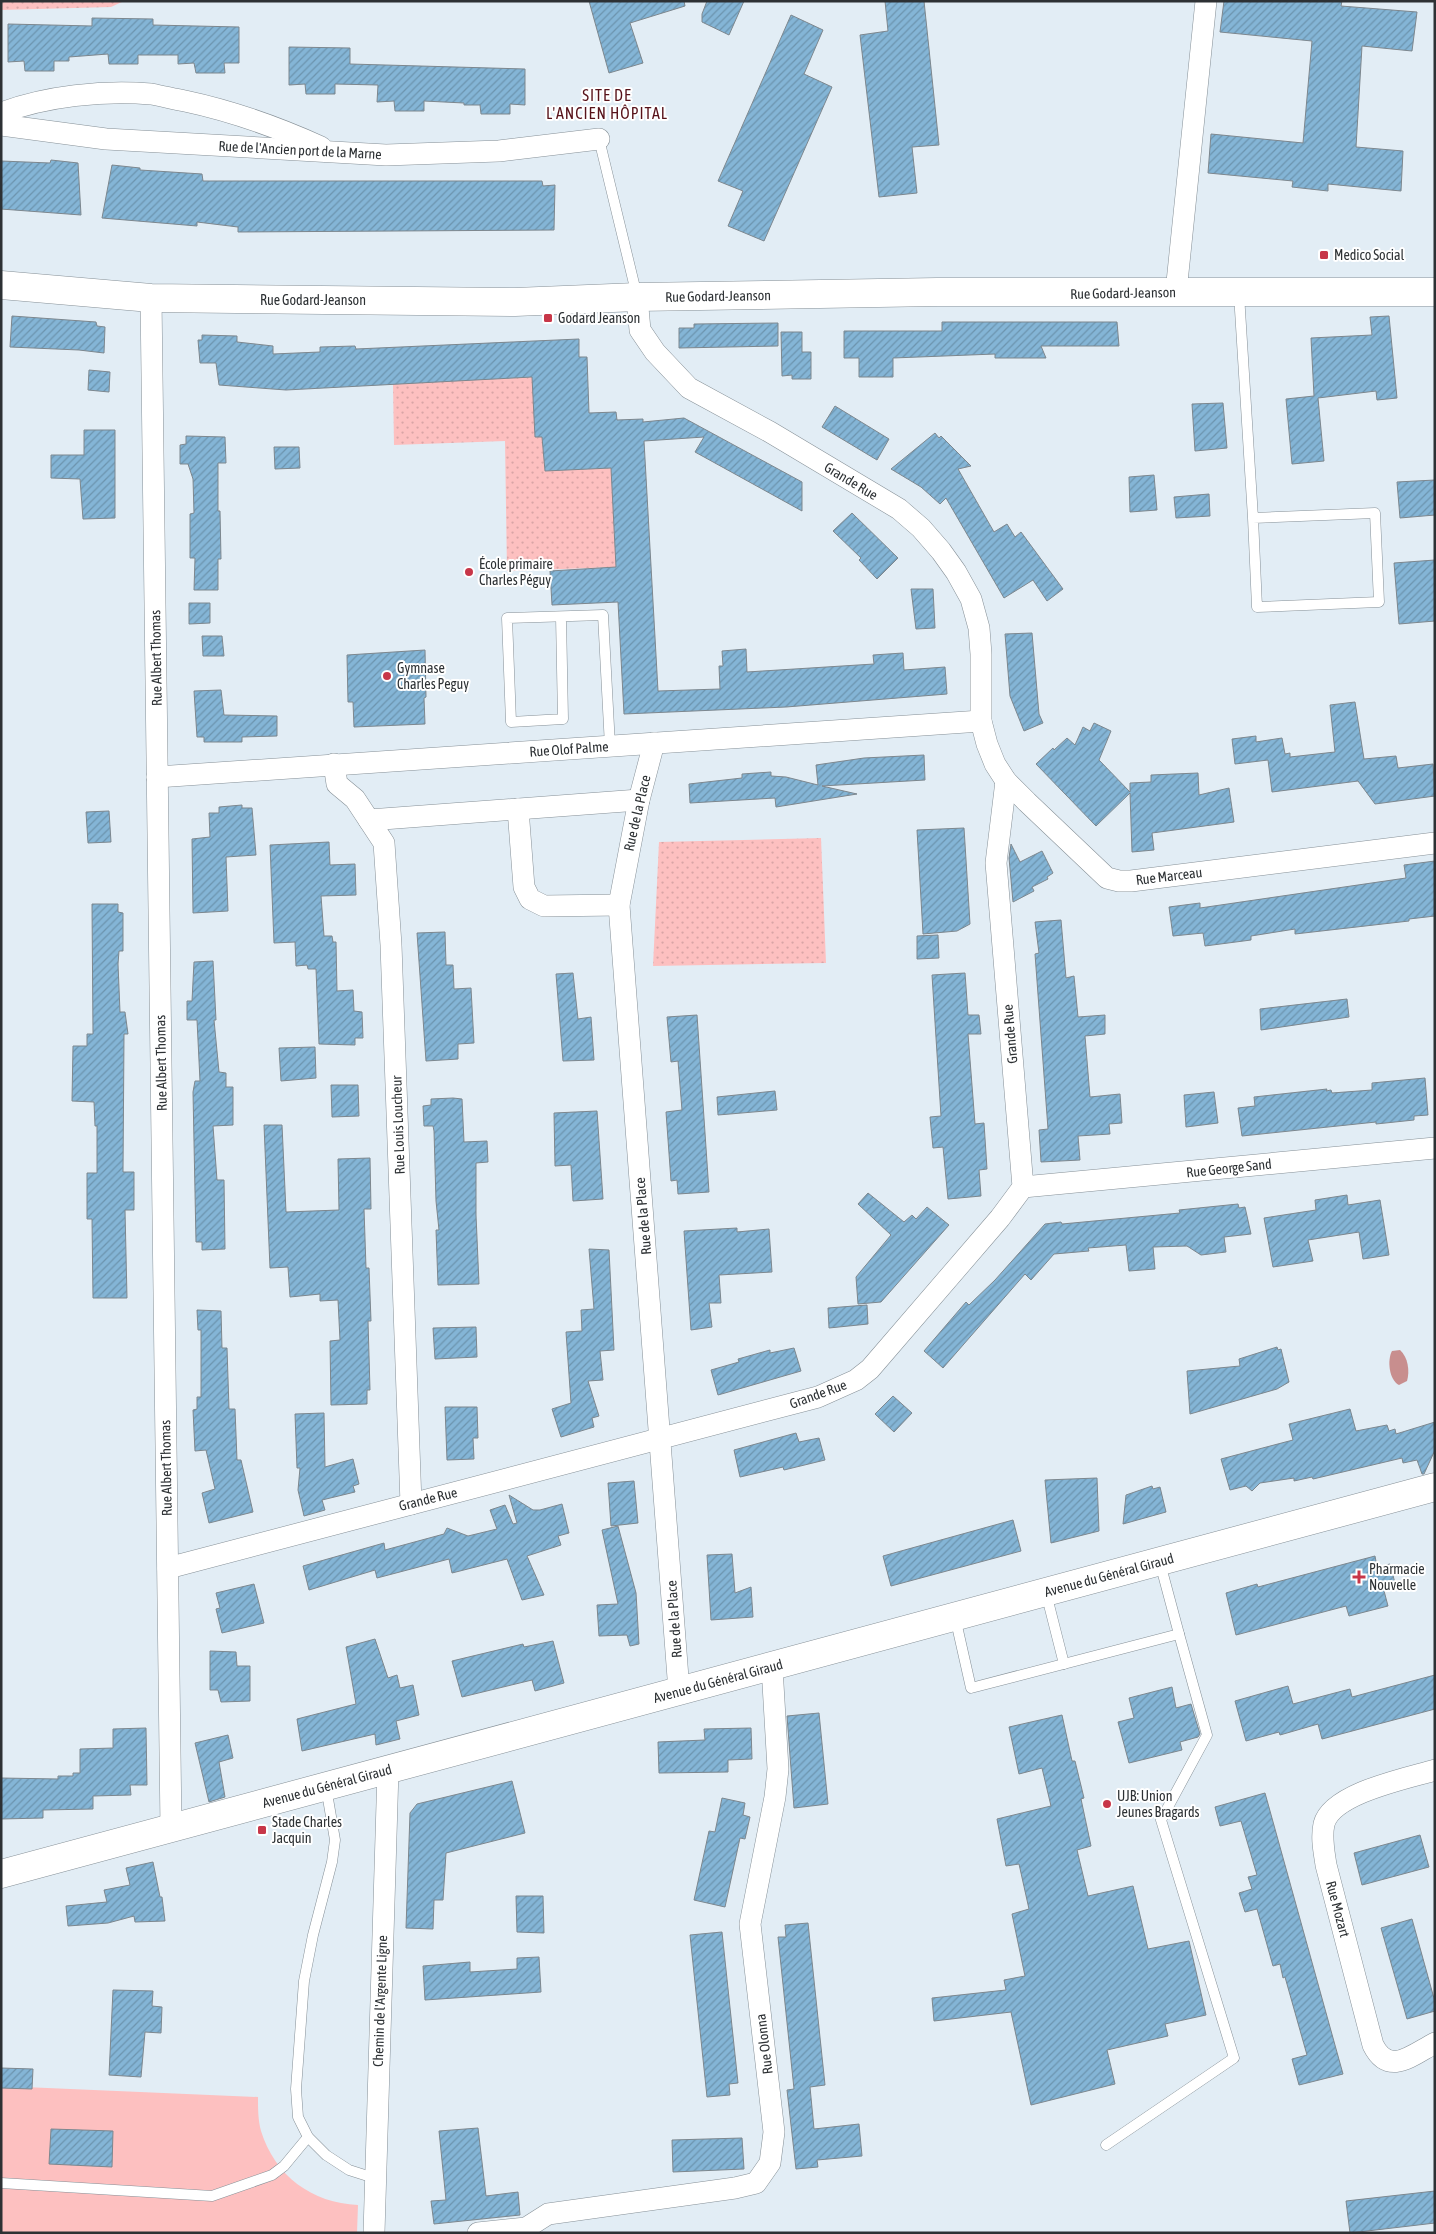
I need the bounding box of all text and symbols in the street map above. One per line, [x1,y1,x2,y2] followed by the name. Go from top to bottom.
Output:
[546,86,668,122] district label: SITE DE L'ANCIEN HÔPITAL
[218,138,382,162] street label: Rue de l'Ancien port de la Marne
[1334,247,1405,263] place label: Medico Social
[1318,249,1330,261] marker: Medico Social
[1070,284,1176,302] street label: Rue Godard-Jeanson
[665,287,771,305] street label: Rue Godard-Jeanson
[260,292,366,308] street label: Rue Godard-Jeanson
[558,310,640,326] place label: Godard Jeanson
[542,312,554,324] marker: Godard Jeanson
[821,459,881,503] street label: Grande Rue
[479,556,553,588] place label: École primaire Charles Péguy
[463,566,475,578] marker: École primaire Charles Péguy
[147,610,165,706] street label: Rue Albert Thomas
[397,660,469,692] place label: Gymnase Charles Peguy
[381,670,393,682] marker: Gymnase Charles Peguy
[529,738,609,760] street label: Rue Olof Palme
[620,773,654,853] street label: Rue de la Place
[1135,864,1203,888] street label: Rue Marceau
[999,1004,1021,1064] street label: Grande Rue
[152,1015,170,1111] street label: Rue Albert Thomas
[388,1074,408,1175] street label: Rue Louis Loucheur
[1185,1156,1273,1180] street label: Rue George Sand
[632,1177,654,1255] street label: Rue de la Place
[787,1376,849,1412] street label: Grande Rue
[157,1420,175,1516] street label: Rue Albert Thomas
[397,1484,459,1514] street label: Grande Rue
[1043,1550,1175,1600] street label: Avenue du Général Giraud
[1369,1561,1425,1593] place label: Pharmacie Nouvelle
[1353,1571,1365,1583] marker: Pharmacie Nouvelle
[663,1580,685,1658] street label: Rue de la Place
[652,1656,784,1706] street label: Avenue du Général Giraud
[261,1761,393,1811] street label: Avenue du Général Giraud
[1117,1788,1200,1820] place label: UJB: Union Jeunes Bragards
[1101,1798,1113,1810] marker: UJB: Union Jeunes Bragards
[272,1814,342,1846] place label: Stade Charles Jacquin
[256,1824,268,1836] marker: Stade Charles Jacquin
[1323,1879,1353,1939] street label: Rue Mozart
[370,1935,390,2067] street label: Chemin de l'Argente Ligne
[752,2013,776,2075] street label: Rue Olonna

